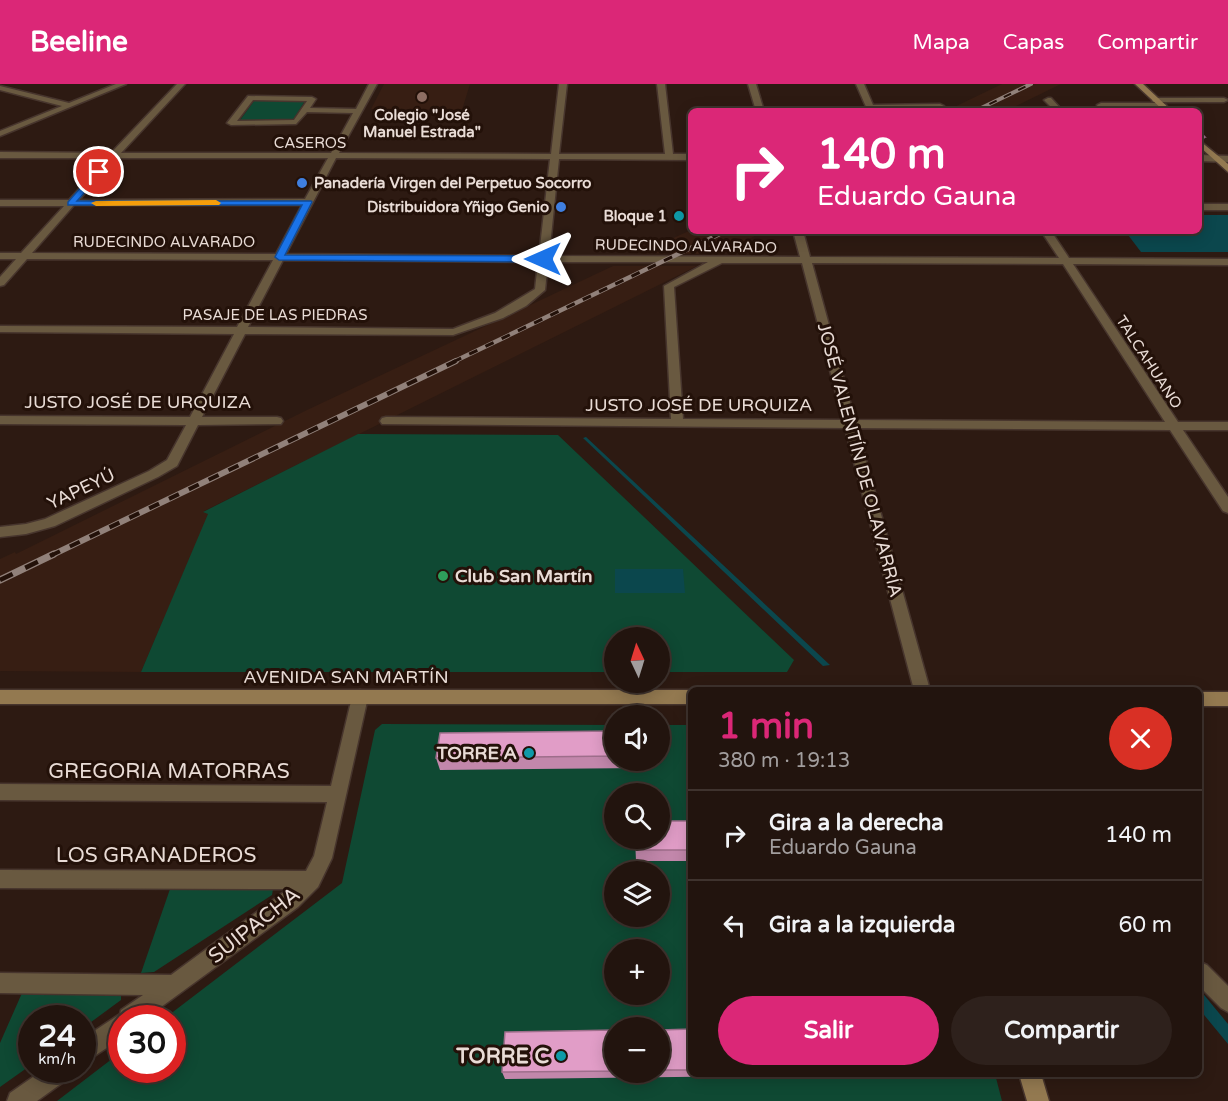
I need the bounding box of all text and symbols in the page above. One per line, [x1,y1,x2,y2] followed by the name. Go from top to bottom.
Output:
[30,25,128,59] text: Beeline
[913,30,970,55] text: Mapa
[1003,30,1064,55] text: Capas
[1097,30,1198,55] text: Compartir
[415,90,429,104] marker: Colegio "José Manuel Estrada"
[363,106,481,141] place label: Colegio "José Manuel Estrada"
[817,129,946,180] text: 140 m
[718,132,796,210] icon: right
[274,134,346,152] street label: CASEROS
[73,146,124,197] pin
[82,155,115,188] icon: arrive
[314,174,591,193] place label: Panadería Virgen del Perpetuo Socorro
[295,176,309,190] marker: Panadería Virgen del Perpetuo Socorro
[817,180,1016,213] text: Eduardo Gauna
[367,198,549,217] place label: Distribuidora Yñigo Genio
[554,200,568,214] marker: Distribuidora Yñigo Genio
[603,207,667,226] place label: Bloque 1
[672,209,686,223] marker: Bloque 1
[511,227,575,291] position arrow
[73,233,255,251] street label: RUDECINDO ALVARADO
[595,235,777,257] street label: RUDECINDO ALVARADO
[182,306,368,324] street label: PASAJE DE LAS PIEDRAS
[1112,312,1186,412] street label: TALCAHUANO
[813,320,907,600] street label: JOSÉ VALENTÍN DE OLAVARRÍA
[25,391,251,413] street label: JUSTO JOSÉ DE URQUIZA
[586,394,812,416] street label: JUSTO JOSÉ DE URQUIZA
[43,464,119,514] street label: YAPEYÚ
[455,565,593,587] place label: Club San Martín
[436,569,450,583] marker: Club San Martín
[604,627,670,693] north arrow
[604,627,670,1083] map controls
[243,666,449,688] street label: AVENIDA SAN MARTÍN
[604,705,670,771] button: sound
[718,705,814,748] text: 1 min
[1109,707,1172,770] button: close
[436,742,517,764] place label: TORRE A
[522,746,536,760] marker: TORRE A
[718,749,850,773] text: 380 m · 19:13
[48,759,290,784] street label: GREGORIA MATORRAS
[604,783,670,849] button: search
[769,810,944,836] text: Gira a la derecha
[718,819,751,852] icon: right
[1105,822,1172,848] text: 140 m
[769,836,917,860] text: Eduardo Gauna
[56,843,256,868] street label: LOS GRANADEROS
[604,861,670,927] button: layers
[203,882,305,969] street label: SUIPACHA
[718,909,751,942] icon: left
[769,912,955,938] text: Gira a la izquierda
[1118,912,1172,938] text: 60 m
[604,939,670,1005] button: +
[718,996,939,1065] button: Salir
[951,996,1172,1065] button: Compartir
[108,1005,186,1083] speed limit sign: 30
[604,1017,670,1083] button: −
[38,1018,76,1055] text: 24
[455,1044,549,1069] place label: TORRE C
[554,1049,568,1063] marker: TORRE C
[38,1050,76,1068] text: km/h

